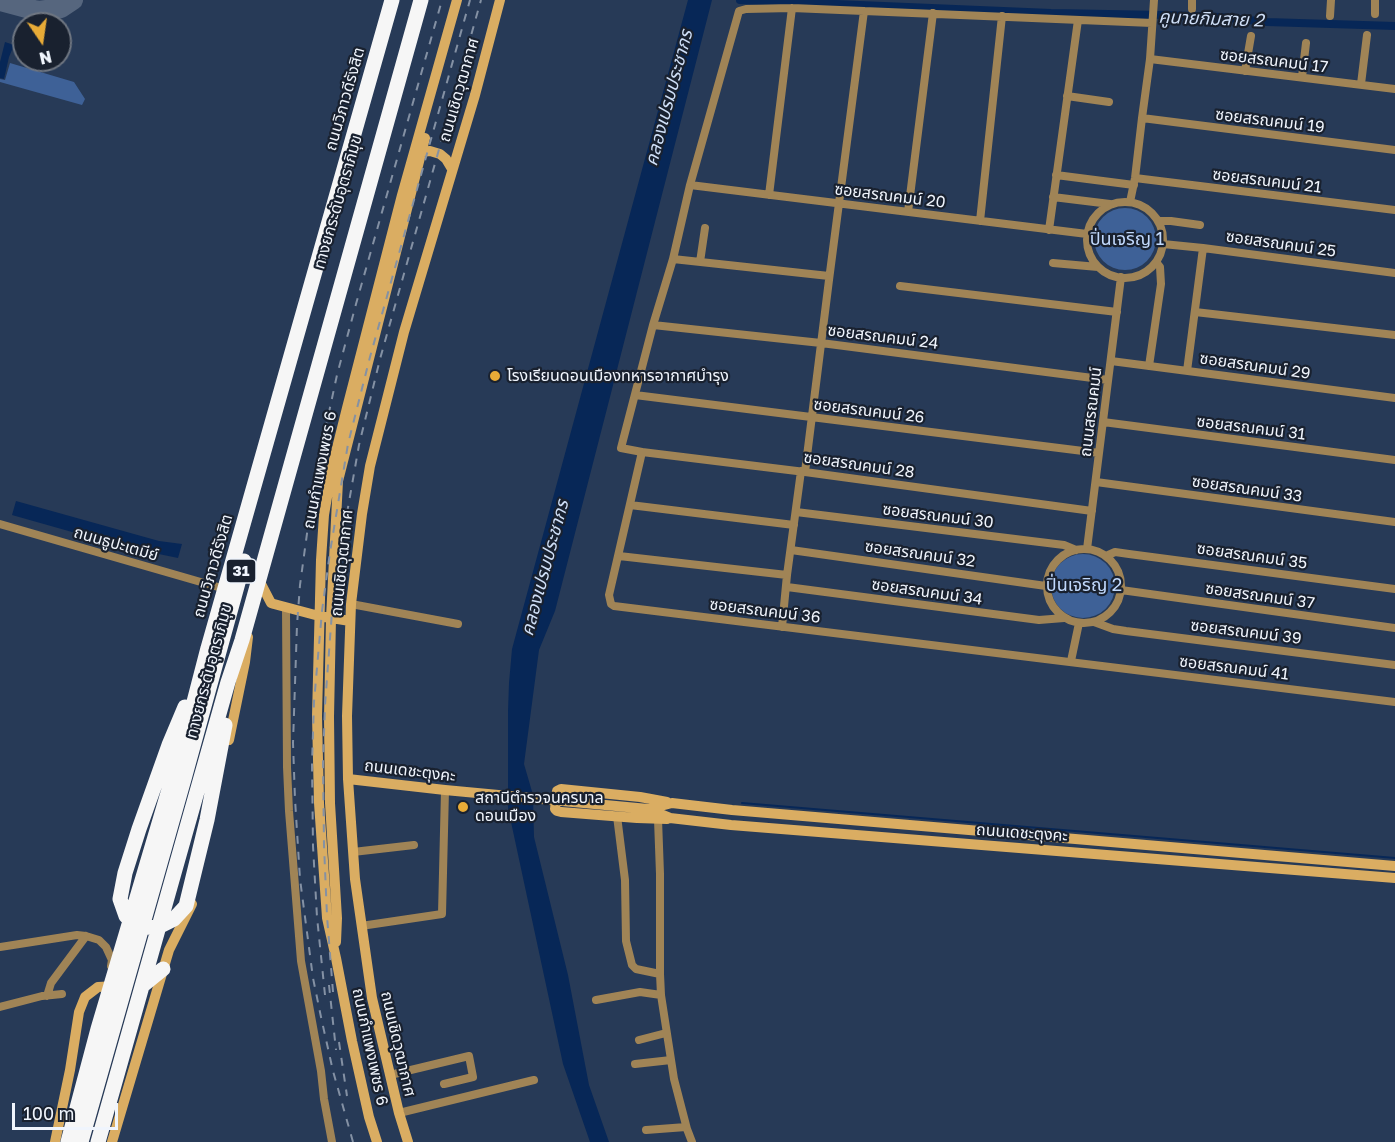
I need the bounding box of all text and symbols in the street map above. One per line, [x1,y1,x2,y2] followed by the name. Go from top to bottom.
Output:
[1158,6,1264,32] water label: คูนายกิมสาย 2
[12,12,72,72] north arrow
[640,28,698,168] water label: คลองเปรมประชากร
[435,36,483,144] street label: ถนนเชิดวุฒากาศ
[321,45,369,153] street label: ถนนวิภาวดีรังสิต
[1219,45,1329,77] street label: ซอยสรณคมน์ 17
[37,46,54,69] text: N
[1214,105,1326,137] street label: ซอยสรณคมน์ 19
[310,133,366,271] street label: ทางยกระดับอุตราภิมุข
[1211,165,1323,197] street label: ซอยสรณคมน์ 21
[833,180,947,212] street label: ซอยสรณคมน์ 20
[1225,227,1337,261] street label: ซอยสรณคมน์ 25
[1090,228,1164,250] district label: ปิ่นเจริญ 1
[826,321,940,353] street label: ซอยสรณคมน์ 24
[1198,349,1312,383] street label: ซอยสรณคมน์ 29
[507,366,729,386] place label: โรงเรียนดอนเมืองทหารอากาศบำรุง
[1076,366,1106,458] street label: ถนนสรณคมน์
[488,369,502,383] marker: โรงเรียนดอนเมืองทหารอากาศบำรุง
[812,395,926,427] street label: ซอยสรณคมน์ 26
[299,409,341,531] street label: ถนนกำแพงเพชร 6
[1195,412,1307,444] street label: ซอยสรณคมน์ 31
[802,448,916,482] street label: ซอยสรณคมน์ 28
[1191,472,1303,506] street label: ซอยสรณคมน์ 33
[516,498,574,638] water label: คลองเปรมประชากร
[881,500,995,532] street label: ซอยสรณคมน์ 30
[327,509,357,617] street label: ถนนเชิดวุฒากาศ
[189,512,237,620] street label: ถนนวิภาวดีรังสิต
[71,523,161,565] street label: ถนนธูปะเตมีย์
[864,537,976,571] street label: ซอยสรณคมน์ 32
[1196,539,1308,573] street label: ซอยสรณคมน์ 35
[226,559,256,583] road number: 31
[1046,574,1122,596] district label: ปิ่นเจริญ 2
[870,575,984,609] street label: ซอยสรณคมน์ 34
[1204,579,1316,613] street label: ซอยสรณคมน์ 37
[708,595,822,627] street label: ซอยสรณคมน์ 36
[182,602,236,740] street label: ทางยกระดับอุตราภิมุข
[1189,616,1303,648] street label: ซอยสรณคมน์ 39
[1178,652,1290,684] street label: ซอยสรณคมน์ 41
[363,756,457,786] street label: ถนนเดชะตุงคะ
[475,788,604,826] place label: สถานีตำรวจนครบาล ดอนเมือง
[456,800,470,814] marker: สถานีตำรวจนครบาล ดอนเมือง
[976,820,1068,846] street label: ถนนเดชะตุงคะ
[348,986,392,1108] street label: ถนนกำแพงเพชร 6
[377,990,419,1098] street label: ถนนเชิดวุฒากาศ
[15,1091,122,1129] scale bar
[23,1102,74,1124] text: 100 m

